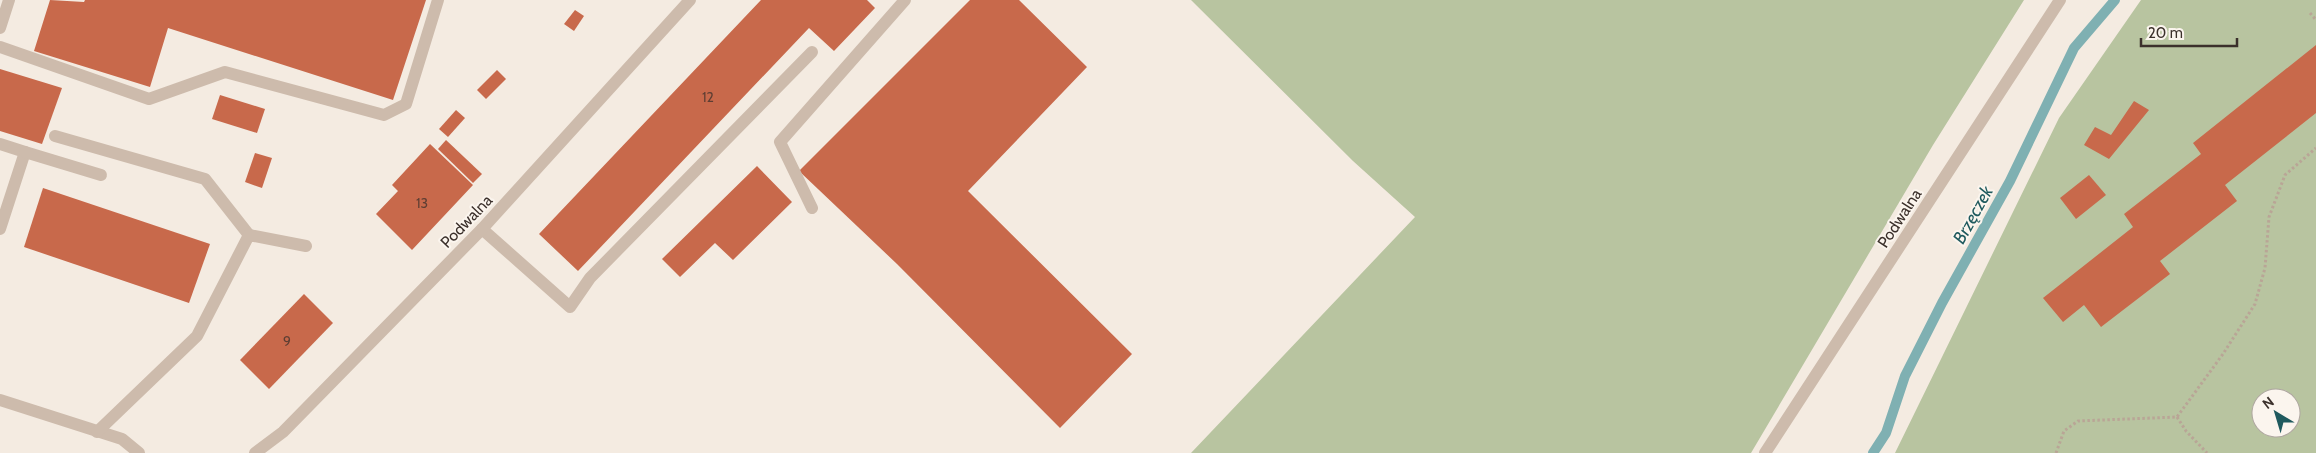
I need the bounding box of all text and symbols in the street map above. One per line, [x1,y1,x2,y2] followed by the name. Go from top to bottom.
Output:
[2141,15,2237,47] scale bar
[2148,24,2183,42] text: 20 m
[702,88,714,106] house number: 12
[1948,181,1998,248] water label: Brzęczek
[1873,185,1926,251] street label: Podwalna
[437,191,496,252] street label: Podwalna
[416,194,428,212] house number: 13
[283,332,291,350] house number: 9
[2251,388,2301,438] north arrow
[2259,393,2277,413] text: N

